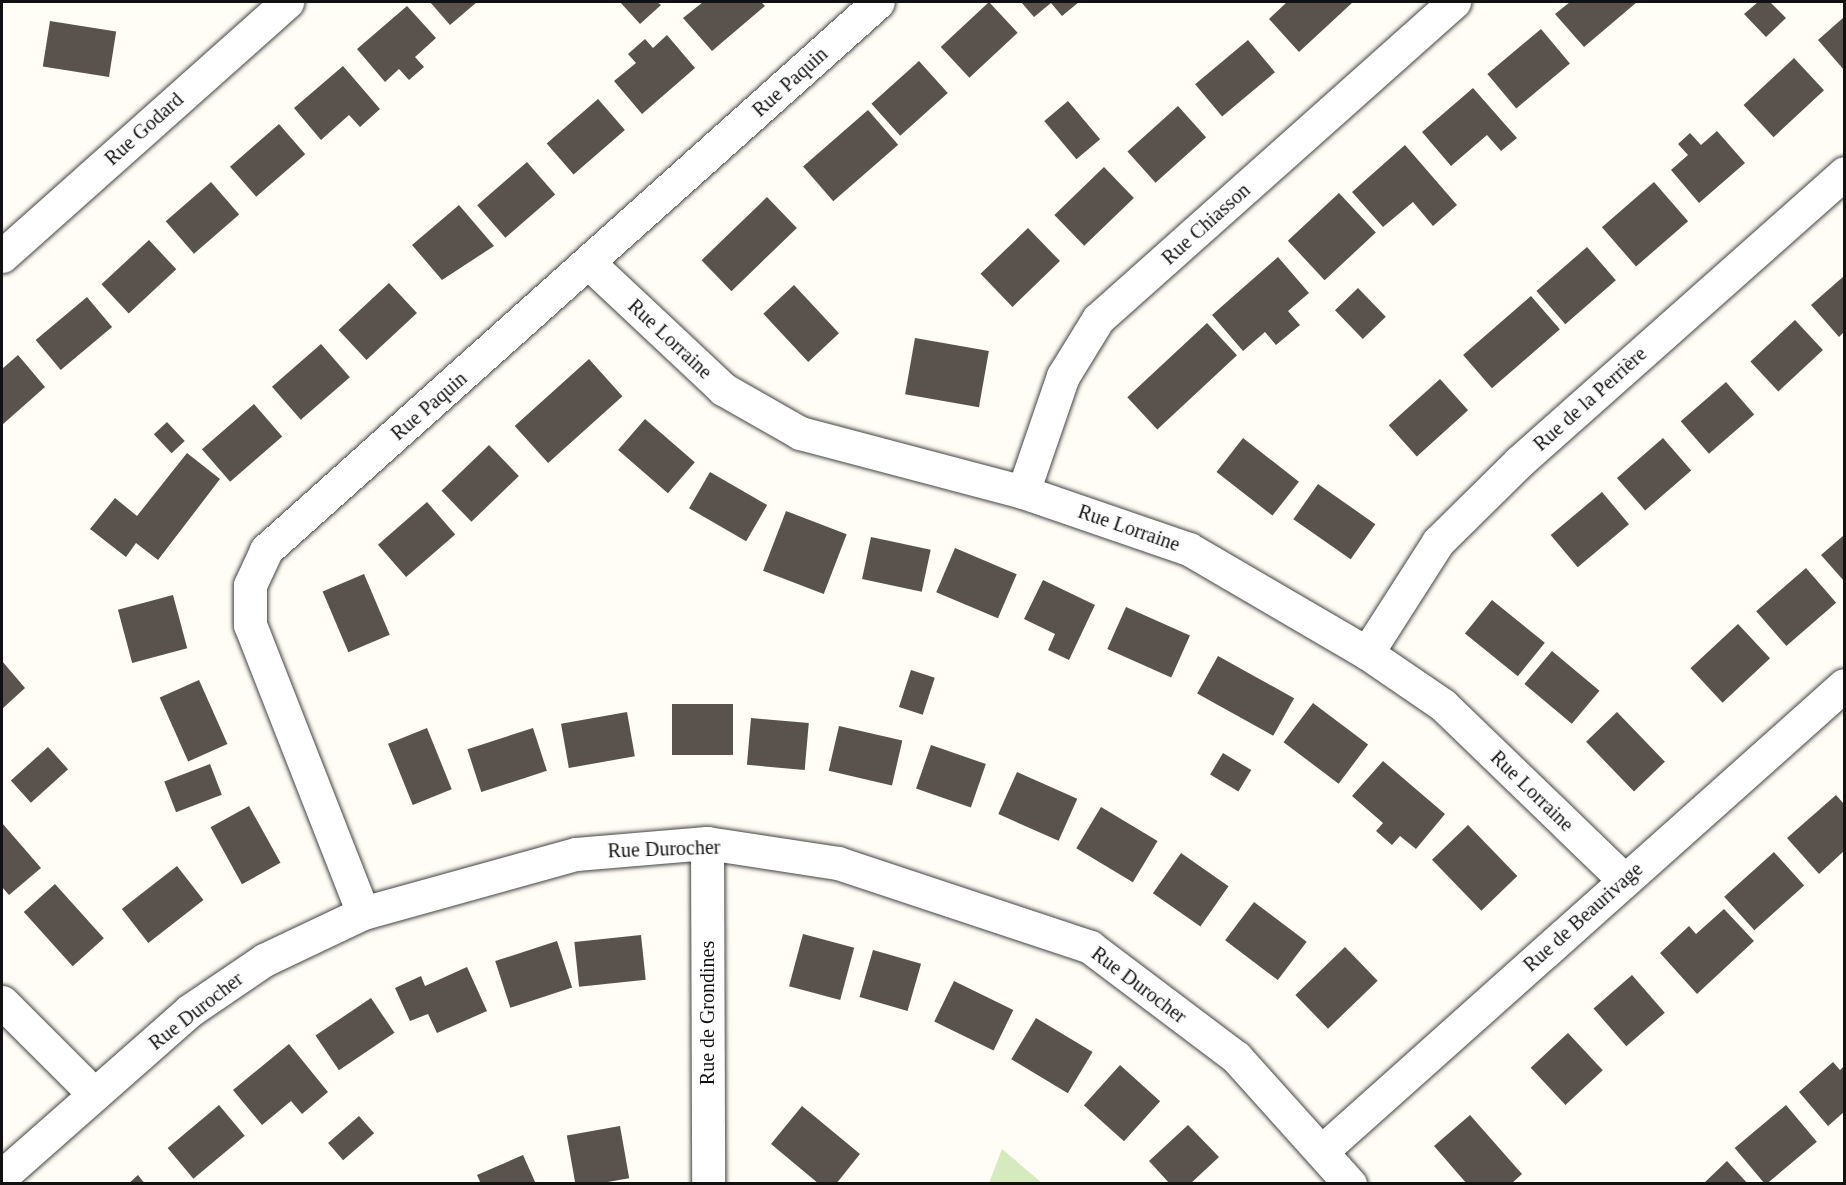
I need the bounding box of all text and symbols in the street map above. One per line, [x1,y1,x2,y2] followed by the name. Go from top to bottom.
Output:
[747,42,833,122] street label: Rue Paquin
[100,88,188,170] street label: Rue Godard
[1157,178,1255,270] street label: Rue Chiasson
[623,294,717,384] street label: Rue Lorraine
[1529,342,1651,456] street label: Rue de la Perrière
[386,367,472,445] street label: Rue Paquin
[1075,499,1183,557] street label: Rue Lorraine
[1486,746,1578,836] street label: Rue Lorraine
[607,835,721,863] street label: Rue Durocher
[1518,857,1648,977] street label: Rue de Beaurivage
[695,941,719,1085] street label: Rue de Grondines
[1087,941,1191,1029] street label: Rue Durocher
[144,967,248,1055] street label: Rue Durocher

